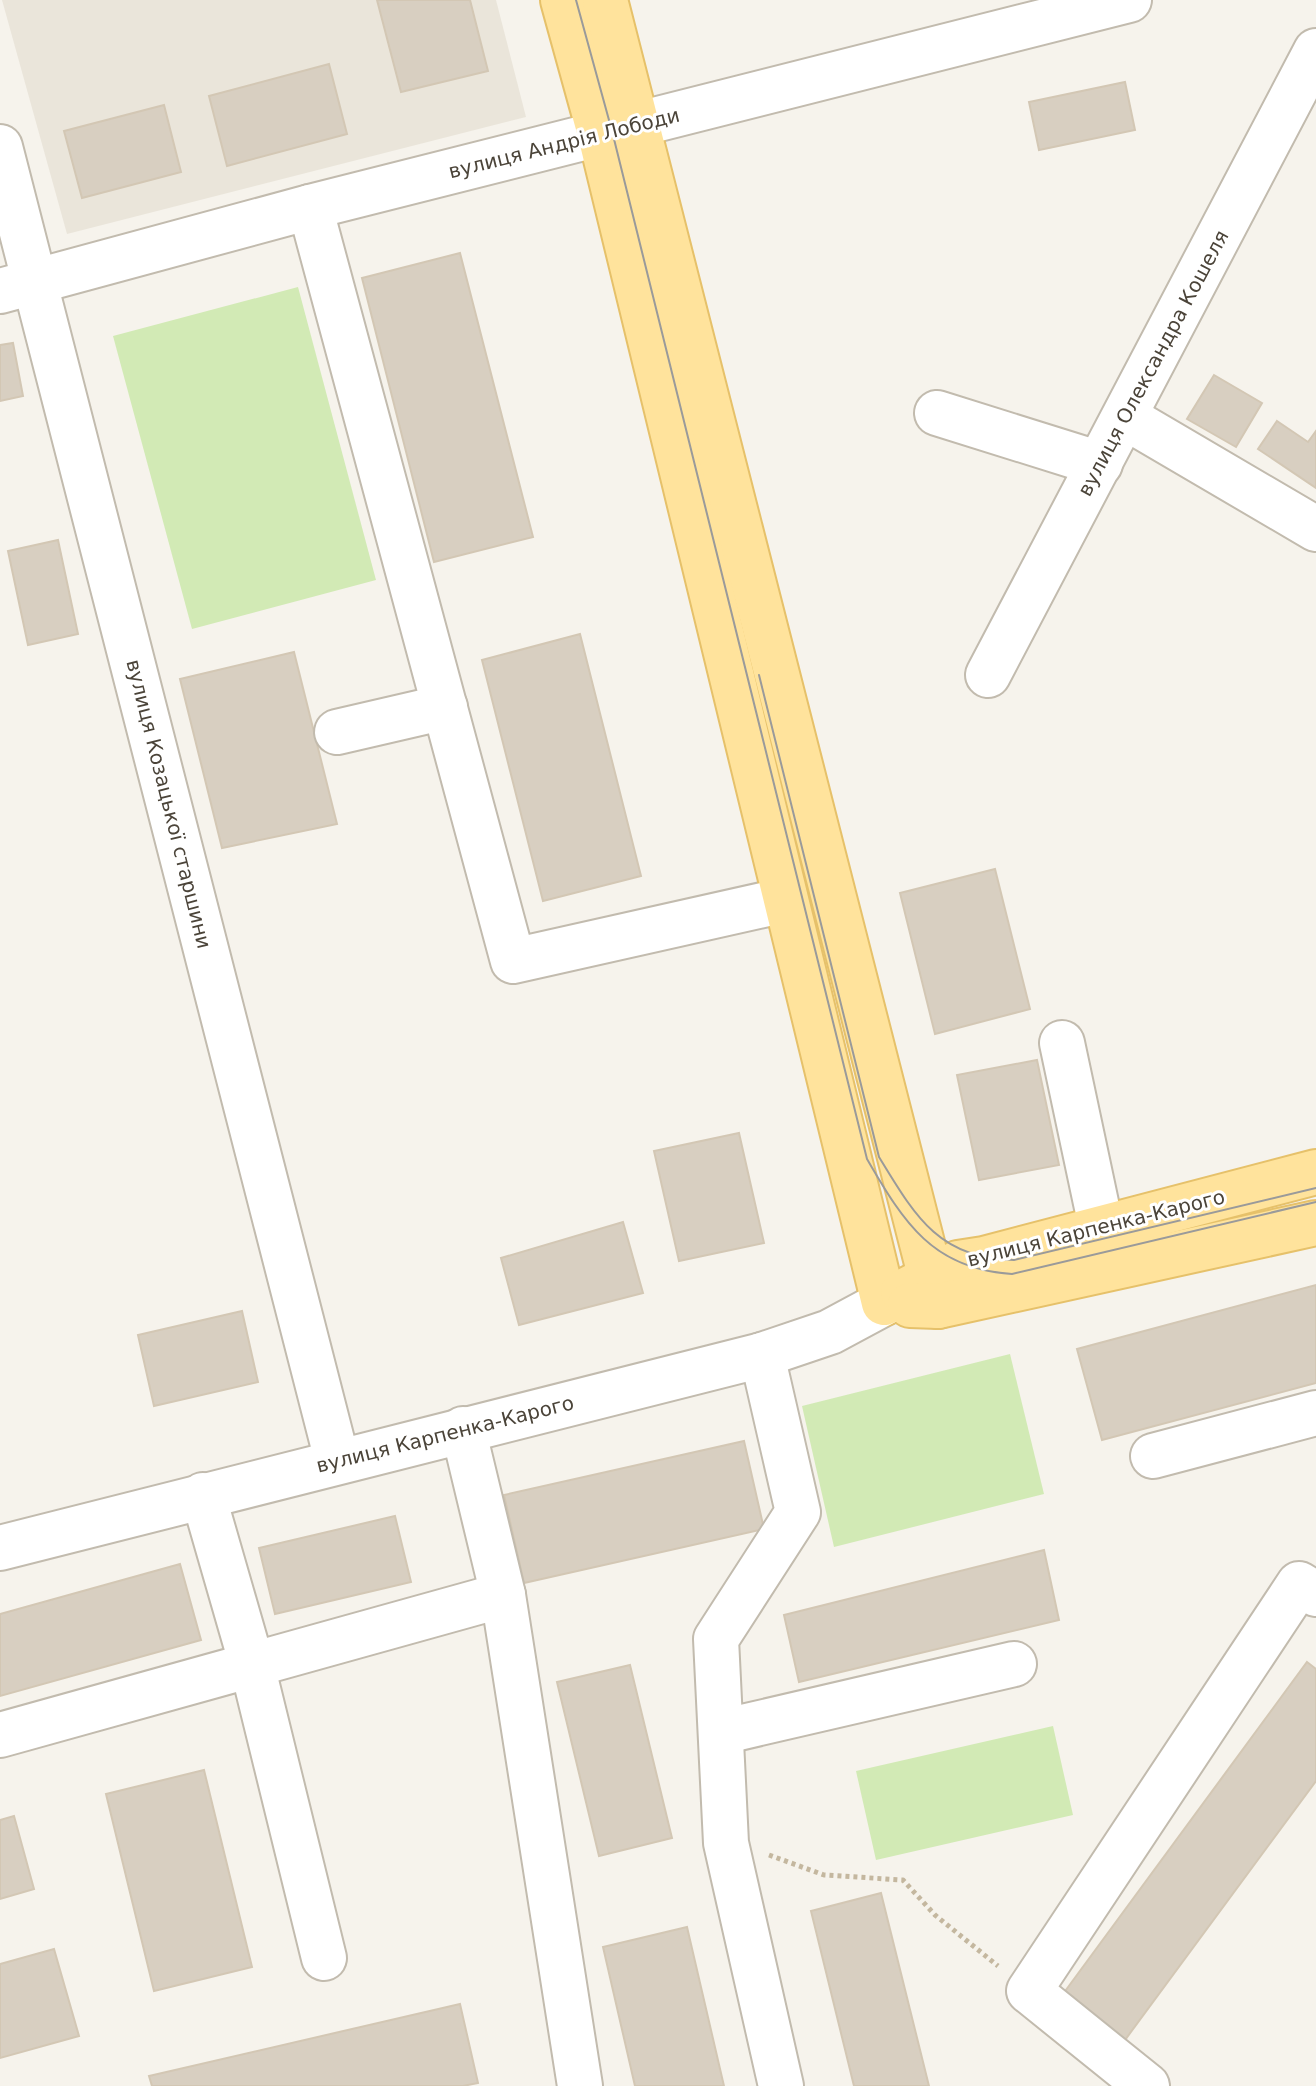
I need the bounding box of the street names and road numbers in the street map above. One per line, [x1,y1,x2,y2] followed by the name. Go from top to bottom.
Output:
[446,103,682,183] street label: вулиця Андрія Лободи
[1073,226,1233,500] street label: вулиця Олександра Кошеля
[121,657,217,951] street label: вулиця Козацької старшини
[965,1184,1227,1272] street label: вулиця Карпенка-Карого
[314,1390,576,1478] street label: вулиця Карпенка-Карого

